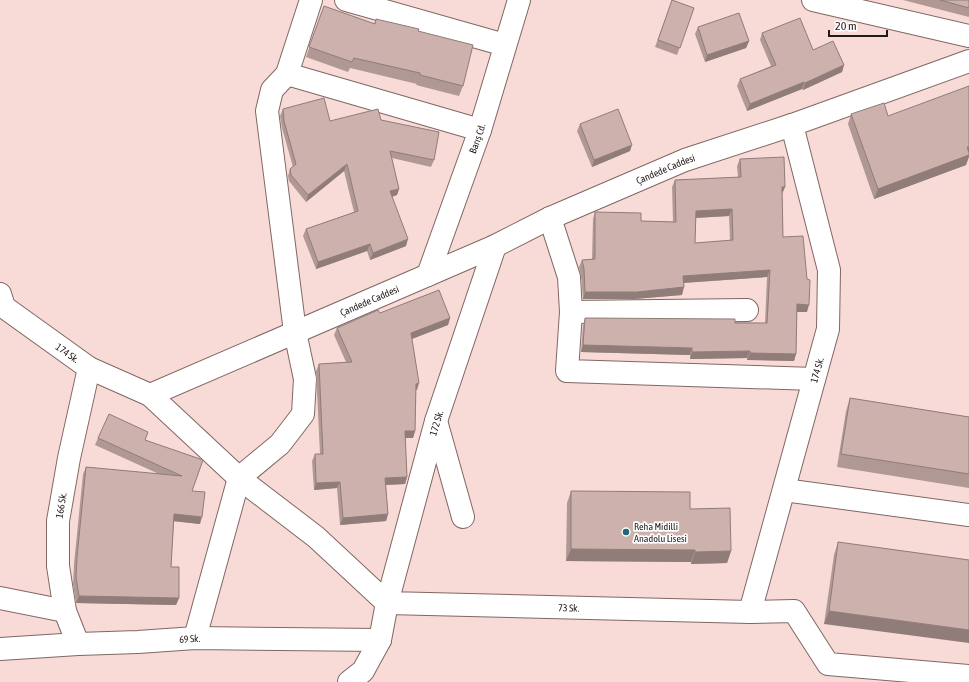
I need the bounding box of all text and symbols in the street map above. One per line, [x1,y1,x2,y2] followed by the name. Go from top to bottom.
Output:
[829,12,887,38] scale bar
[835,19,857,33] text: 20 m
[467,122,488,155] street label: Barış Cd.
[634,152,696,186] street label: Çandede Caddesi
[339,283,401,318] street label: Çandede Caddesi
[54,341,81,365] street label: 174 Sk.
[808,356,826,384] street label: 174 Sk.
[427,409,446,437] street label: 172 Sk.
[54,491,69,519] street label: 166 Sk.
[634,521,687,544] place label: Reha Midilli Anadolu Lisesi
[621,527,631,537] marker: Reha Midilli Anadolu Lisesi
[558,602,580,614] street label: 73 Sk.
[179,633,201,645] street label: 69 Sk.

